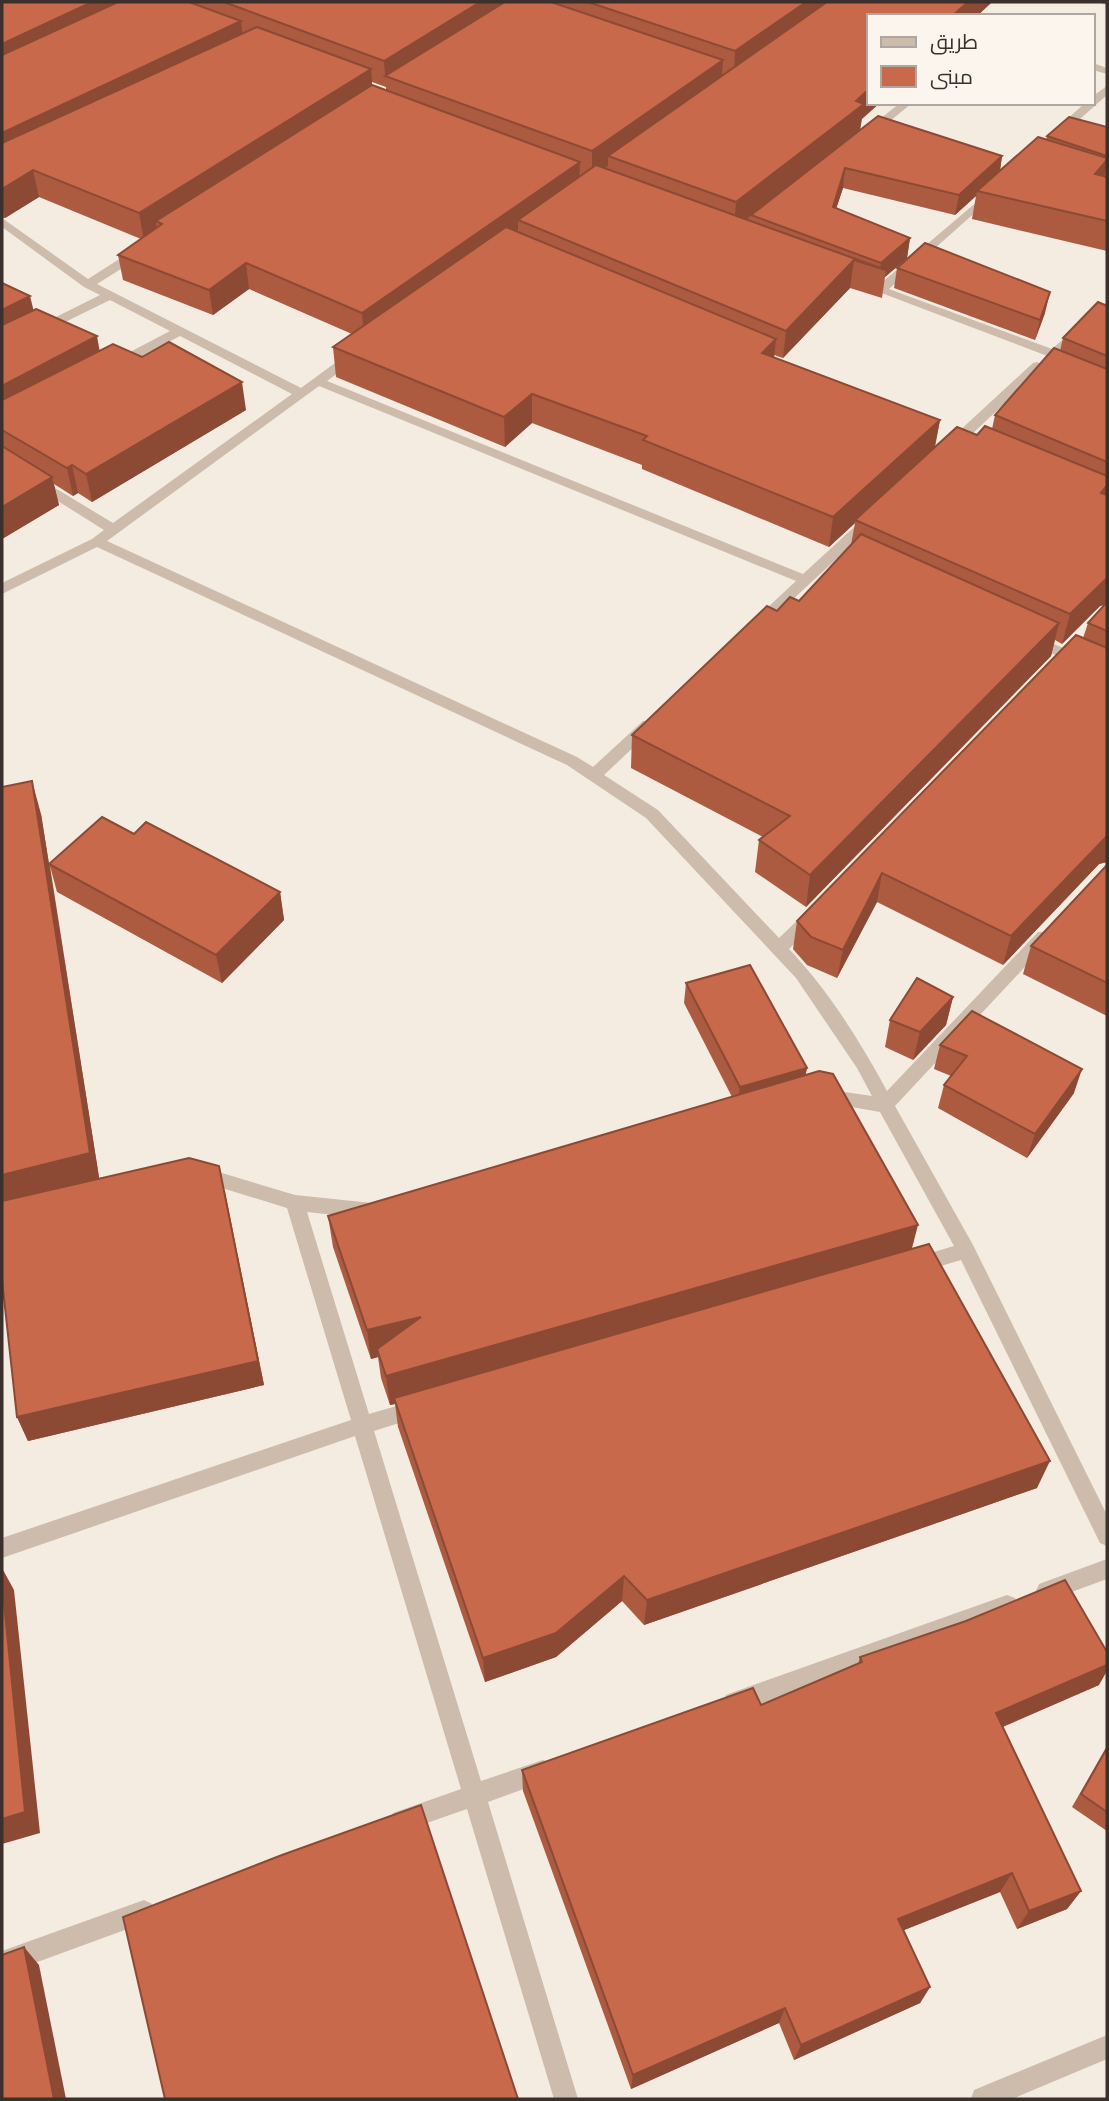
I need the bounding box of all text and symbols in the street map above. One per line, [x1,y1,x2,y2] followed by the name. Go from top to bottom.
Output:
[867,14,1095,105] legend
[930,28,978,55] text: طريق
[930,63,973,90] text: مبنى

